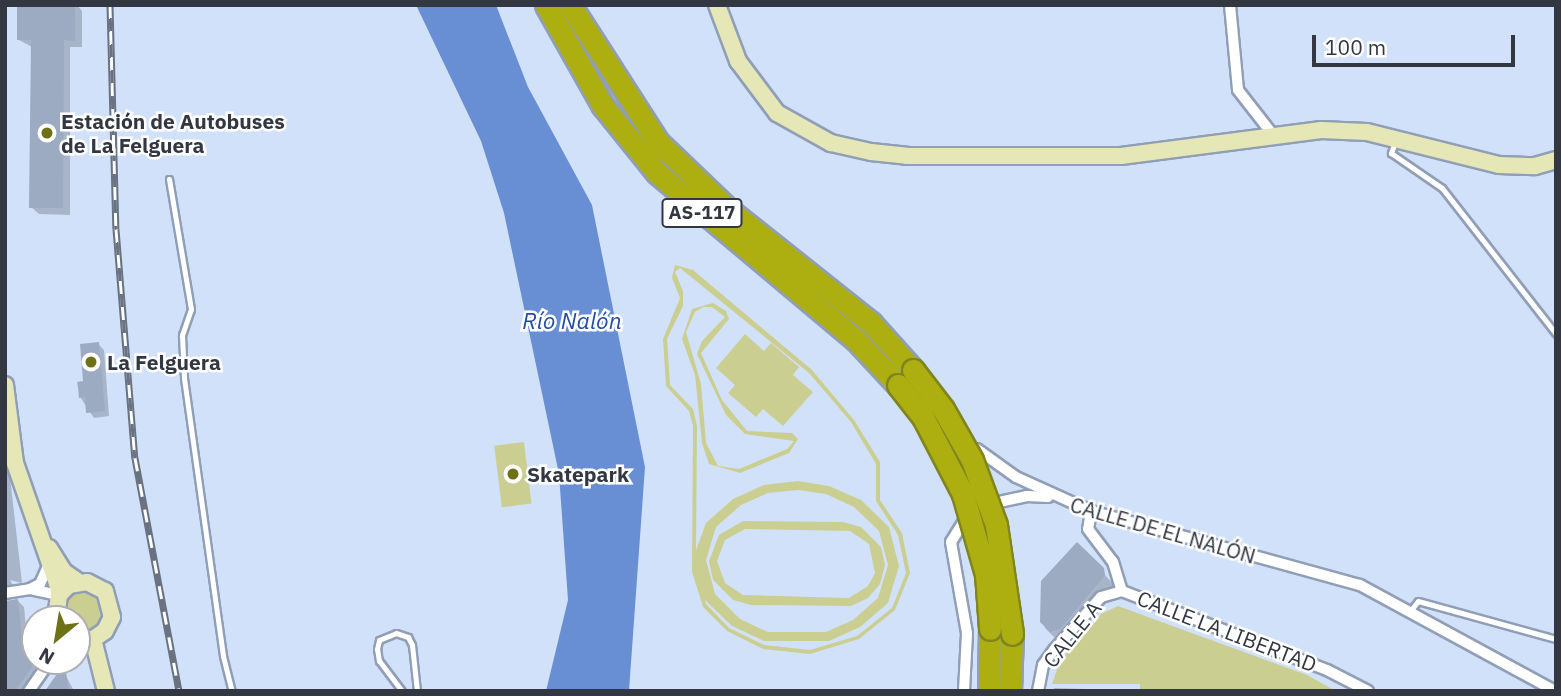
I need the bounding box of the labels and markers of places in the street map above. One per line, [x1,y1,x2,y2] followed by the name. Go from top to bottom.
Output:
[61,108,285,158] place label: Estación de Autobuses de La Felguera
[39,125,55,141] marker: Estación de Autobuses de La Felguera
[107,349,221,375] place label: La Felguera
[81,352,101,372] marker: La Felguera
[527,461,629,487] place label: Skatepark
[505,466,521,482] marker: Skatepark

